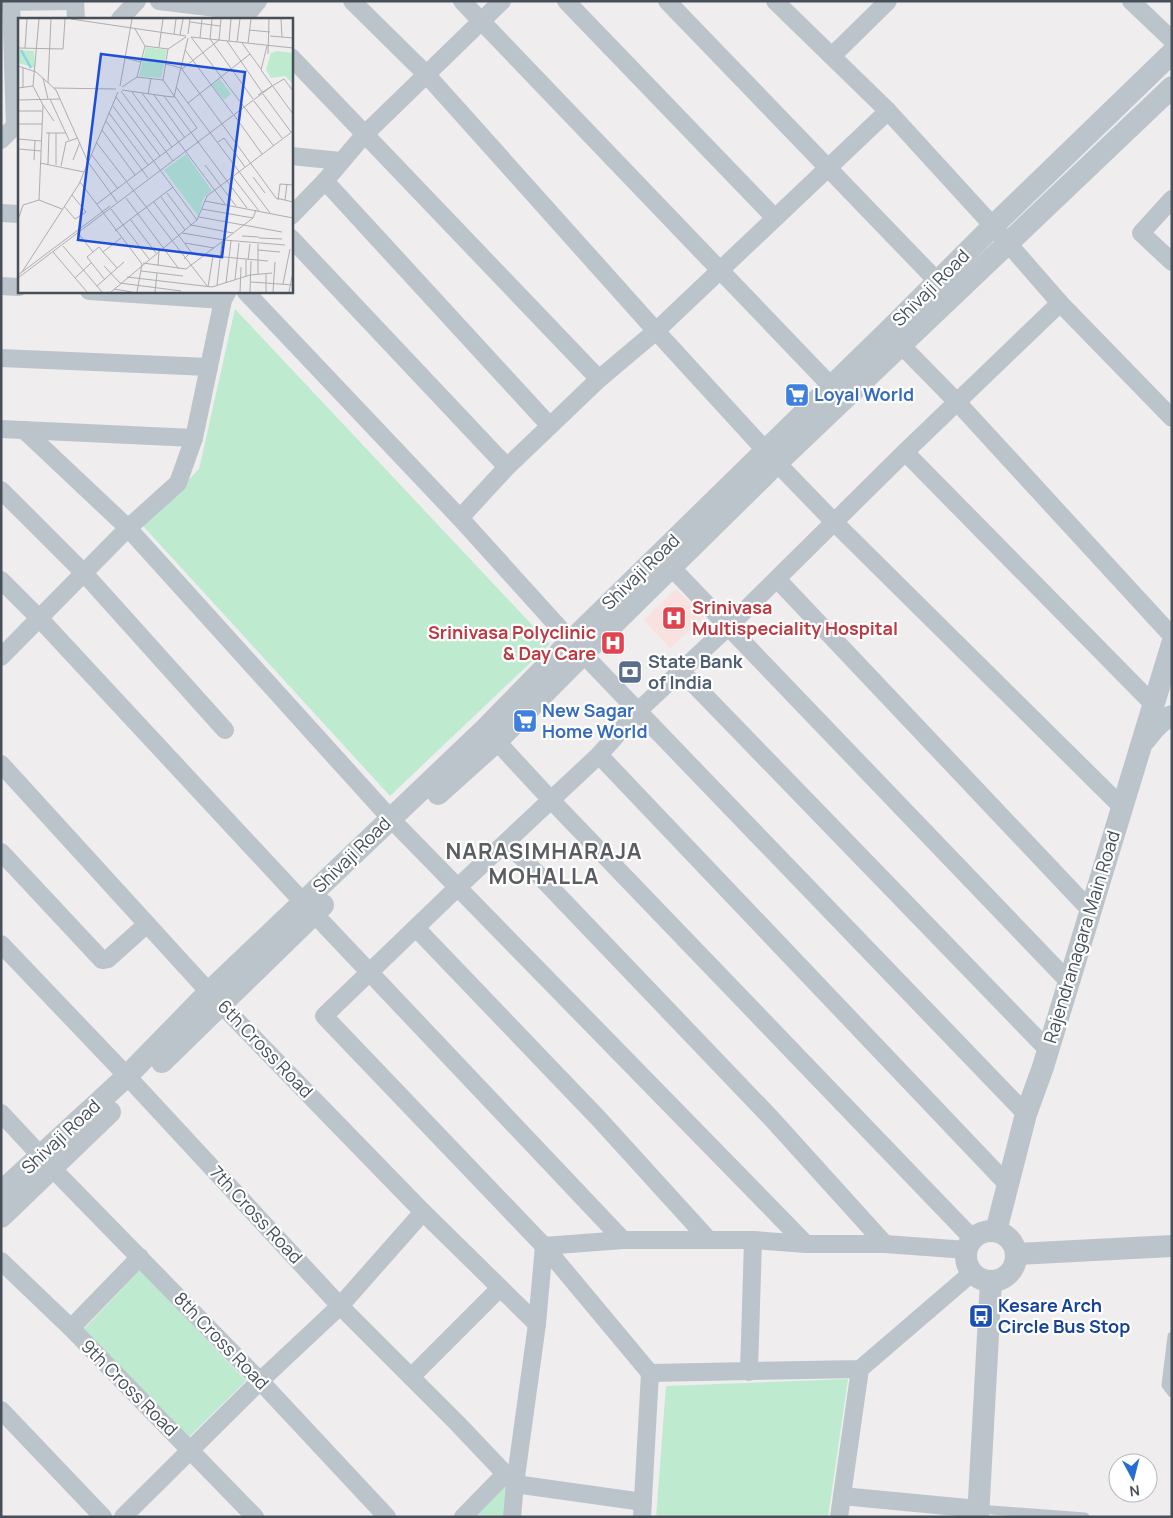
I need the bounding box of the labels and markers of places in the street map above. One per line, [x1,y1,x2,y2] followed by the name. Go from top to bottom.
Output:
[784,382,810,408] supermarket icon: Loyal World
[814,382,914,406] place label: Loyal World
[692,595,898,640] place label: Srinivasa Multispeciality Hospital
[661,605,687,631] hospital icon: Srinivasa Multispeciality Hospital
[428,620,596,665] place label: Srinivasa Polyclinic & Day Care
[600,630,626,656] hospital icon: Srinivasa Polyclinic & Day Care
[648,649,744,694] place label: State Bank of India
[617,659,643,685] bank icon: State Bank of India
[542,698,648,743] place label: New Sagar Home World
[512,708,538,734] supermarket icon: New Sagar Home World
[998,1293,1130,1338] place label: Kesare Arch Circle Bus Stop
[968,1303,994,1329] bus stop icon: Kesare Arch Circle Bus Stop

